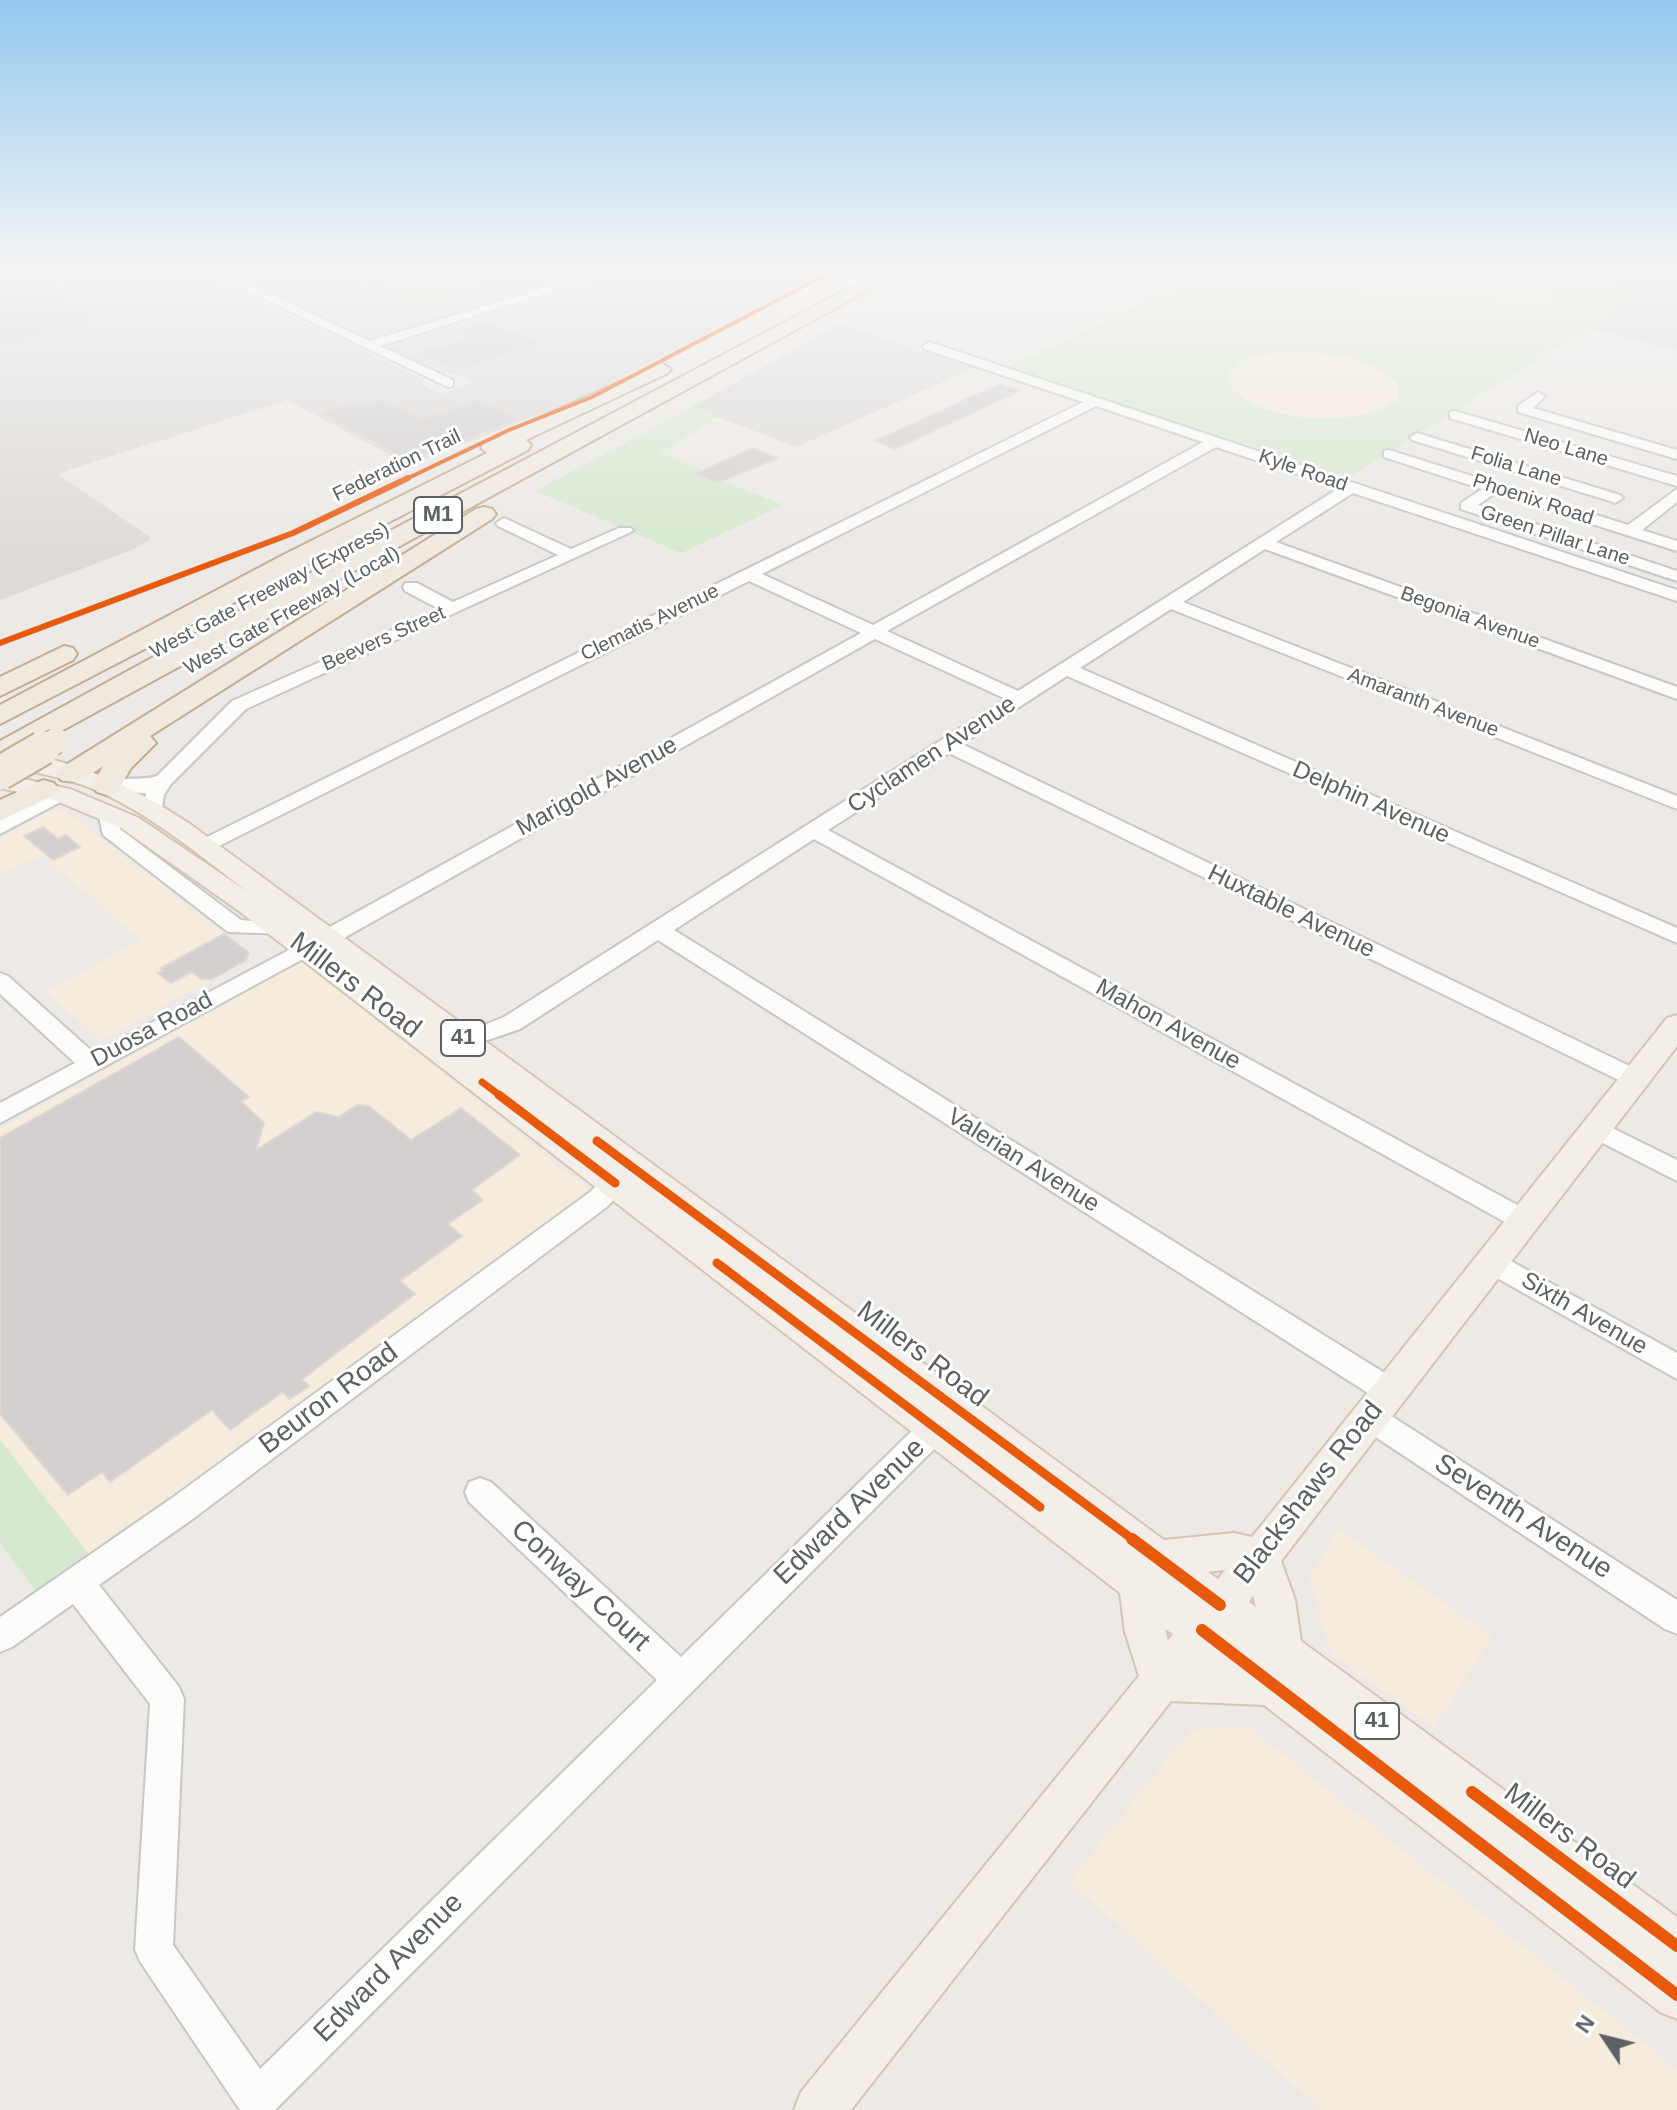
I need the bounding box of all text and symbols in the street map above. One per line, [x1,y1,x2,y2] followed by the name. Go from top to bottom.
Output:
[1521,424,1611,472] street label: Neo Lane
[329,425,465,507] street label: Federation Trail
[1468,442,1564,492] street label: Folia Lane
[1255,445,1351,497] street label: Kyle Road
[1470,469,1596,531] street label: Phoenix Road
[414,497,462,533] road number: M1
[1477,501,1633,571] street label: Green Pillar Lane
[146,518,394,664] street label: West Gate Freeway (Express)
[180,542,404,680] street label: West Gate Freeway (Local)
[577,579,723,667] street label: Clematis Avenue
[1397,582,1543,654] street label: Begonia Avenue
[319,601,449,677] street label: Beevers Street
[1344,663,1502,743] street label: Amaranth Avenue
[843,690,1021,820] street label: Cyclamen Avenue
[511,731,683,843] street label: Marigold Avenue
[1288,755,1454,851] street label: Delphin Avenue
[1203,859,1379,965] street label: Huxtable Avenue
[283,926,427,1046] street label: Millers Road
[1091,973,1245,1077] street label: Mahon Avenue
[86,986,218,1074] street label: Duosa Road
[441,1020,485,1056] road number: 41
[942,1103,1104,1219] street label: Valerian Avenue
[1516,1266,1652,1362] street label: Sixth Avenue
[850,1295,994,1415] street label: Millers Road
[253,1336,405,1462] street label: Beuron Road
[1227,1395,1391,1591] street label: Blackshaws Road
[767,1431,933,1593] street label: Edward Avenue
[1428,1447,1618,1587] street label: Seventh Avenue
[504,1513,656,1659] street label: Conway Court
[1355,1703,1399,1739] road number: 41
[1497,1777,1641,1897] street label: Millers Road
[307,1886,471,2050] street label: Edward Avenue
[1565,1998,1645,2078] north arrow
[1570,2010,1600,2038] text: N

